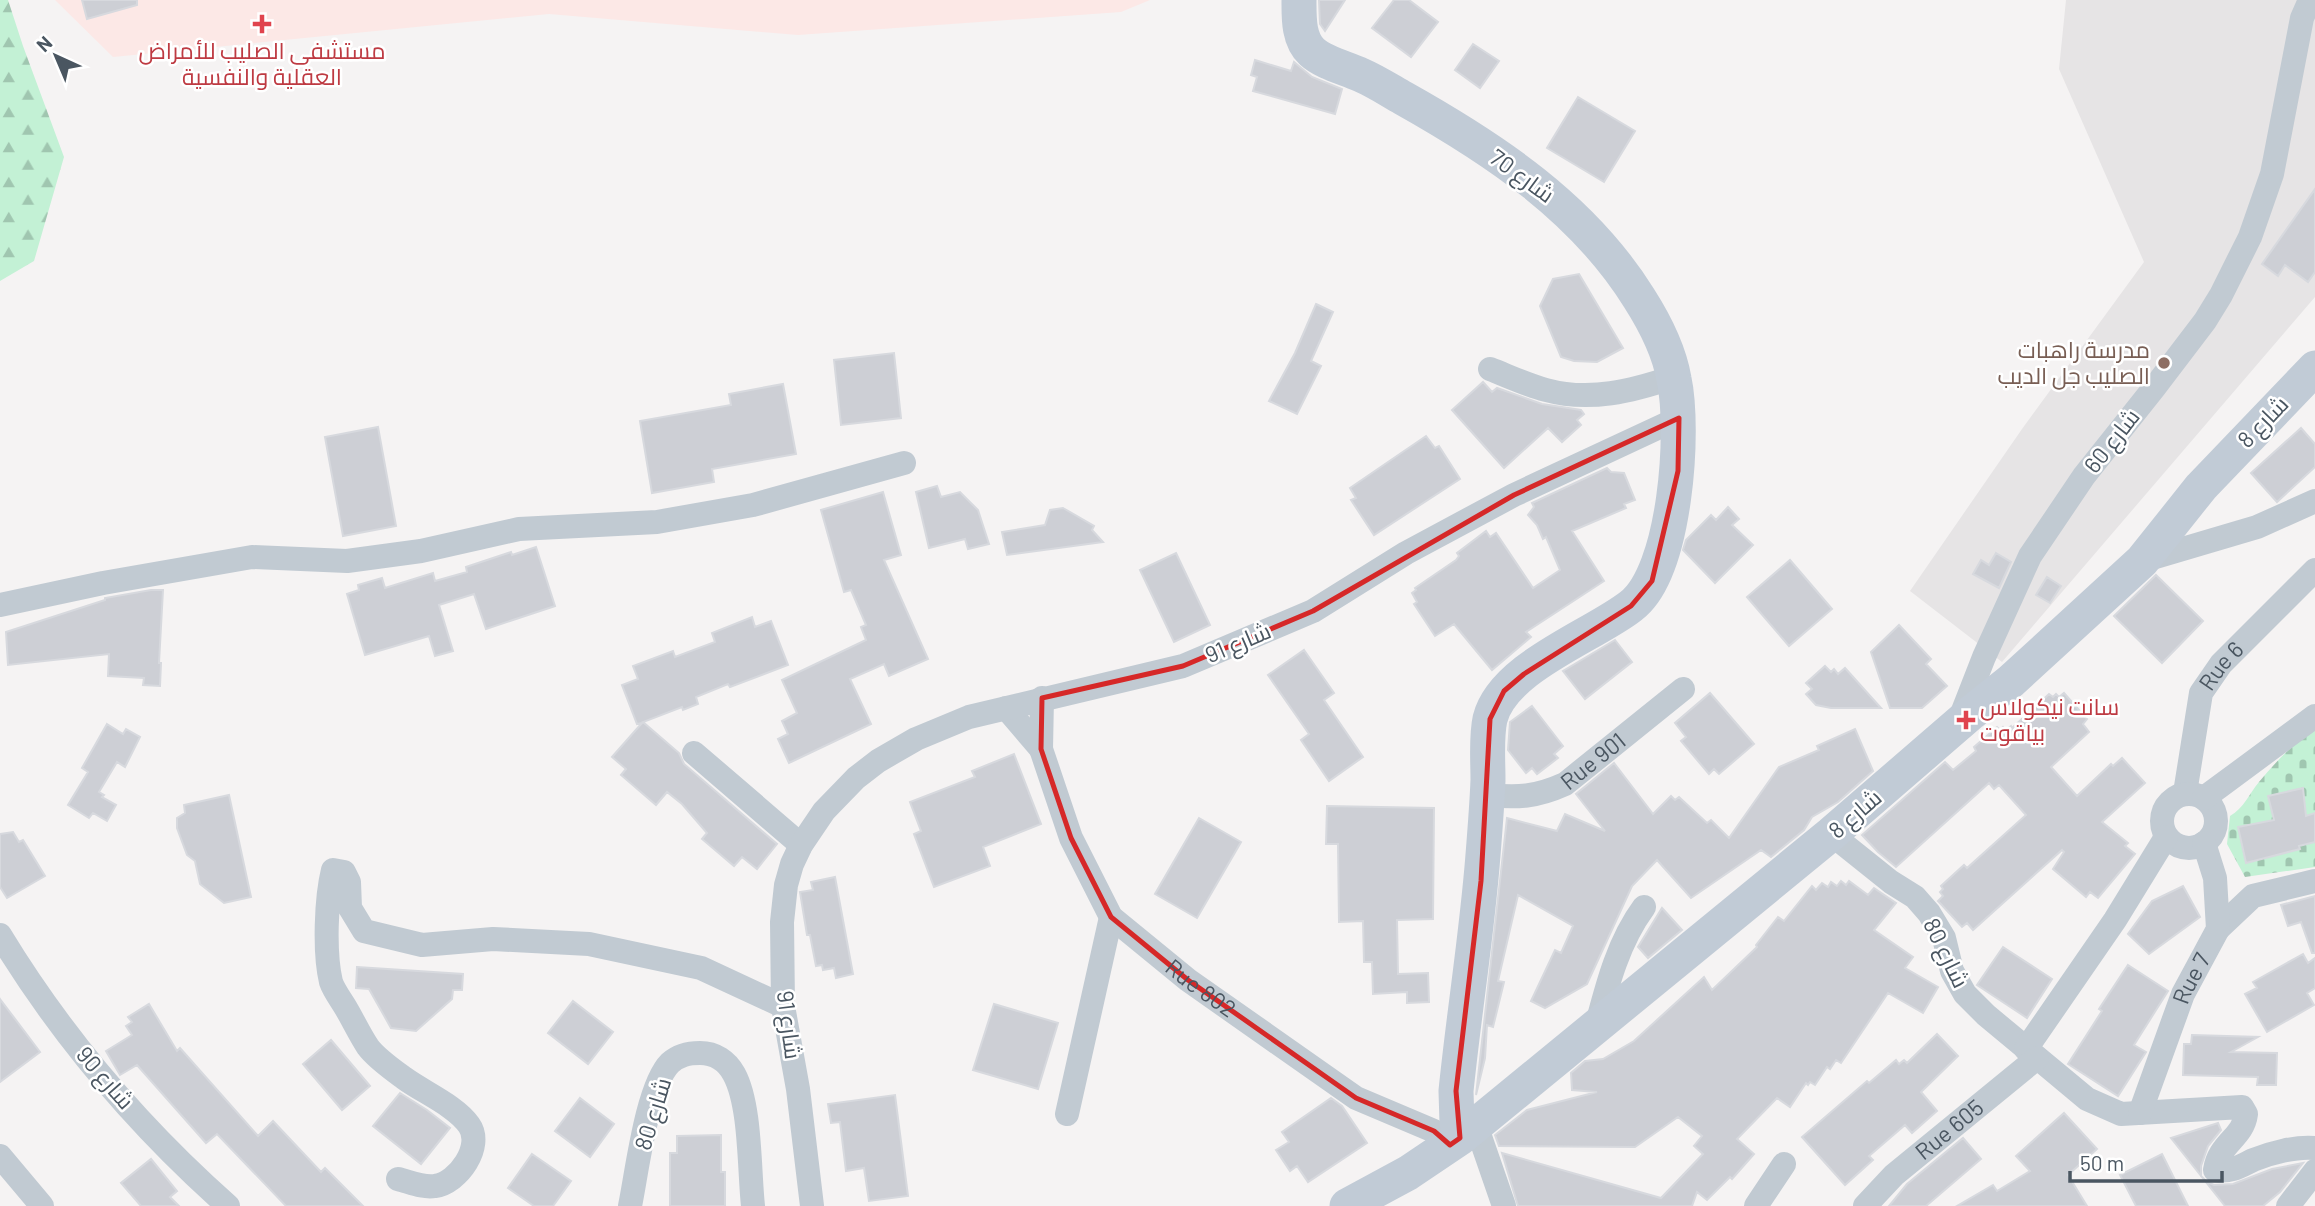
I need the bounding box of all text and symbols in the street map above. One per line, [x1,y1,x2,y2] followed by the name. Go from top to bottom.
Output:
[252,14,272,34] marker: مستشفى الصليب للأمراض العقلية والنفسية
[21,21,91,91] north arrow
[31,31,56,56] text: N
[138,36,386,90] place label: مستشفى الصليب للأمراض العقلية والنفسية
[1483,142,1560,210] street label: شارع 70
[1997,335,2150,390] place label: مدرسة راهبات الصليب جل الديب
[2156,355,2172,371] marker: مدرسة راهبات الصليب جل الديب
[2231,390,2296,455] street label: شارع 8
[2077,403,2147,480] street label: شارع 60
[1201,616,1276,671] street label: شارع 91
[2192,635,2249,695] street label: Rue 6
[1980,692,2119,746] place label: سانت نيكولاس بياقوت
[1958,712,1974,728] marker: سانت نيكولاس بياقوت
[1554,726,1631,795] street label: Rue 901
[1822,783,1889,846] street label: شارع 8
[1915,913,1976,993] street label: شارع 80
[2166,948,2216,1007] street label: Rue 7
[1160,952,1242,1022] street label: Rue 802
[769,989,808,1061] street label: شارع 91
[69,1040,141,1116] street label: شارع 90
[628,1074,679,1154] street label: شارع 80
[1909,1093,1989,1165] street label: Rue 605
[2070,1140,2222,1184] scale bar
[2080,1150,2124,1175] text: 50 m

